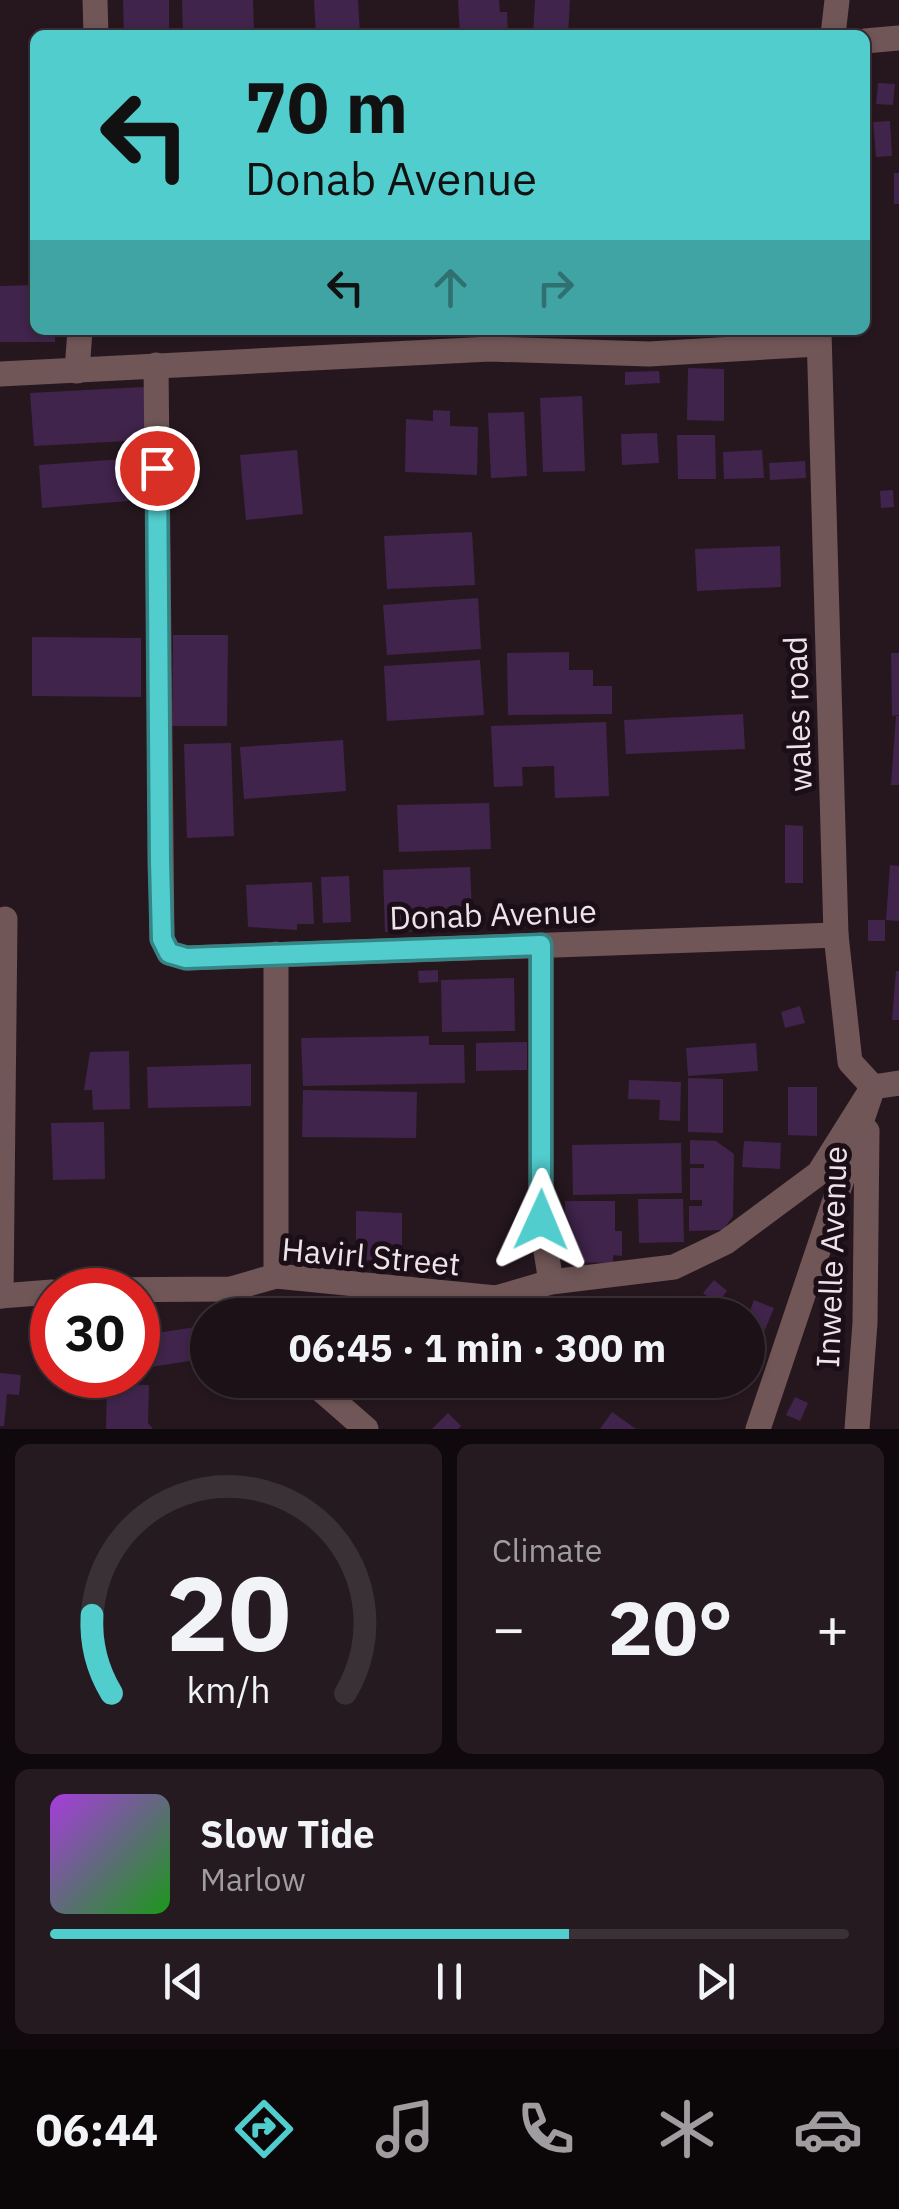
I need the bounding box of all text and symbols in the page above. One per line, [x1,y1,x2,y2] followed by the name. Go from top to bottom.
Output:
[245,61,408,152] text: 70 m
[80,70,210,200] icon: left
[245,149,537,207] text: Donab Avenue
[318,260,373,315] icon: left
[423,260,478,315] icon: ahead
[528,260,583,315] icon: right
[115,426,200,511] pin
[130,441,185,496] icon: arrive
[773,635,821,793] street label: wales road
[389,889,597,939] street label: Donab Avenue
[806,1145,856,1369] street label: Inwelle Avenue
[489,1168,593,1272] position arrow
[280,1227,462,1285] street label: Havirl Street
[30,1268,160,1398] speed limit sign: 30
[289,1323,666,1372] text: 06:45 · 1 min · 300 m
[492,1529,602,1571] text: Climate
[166,1544,291,1680] text: 20
[608,1578,733,1676] text: 20°
[492,1592,525,1663] text: −
[816,1592,849,1663] text: +
[186,1666,271,1713] text: km/h
[200,1809,375,1858] text: Slow Tide
[200,1858,306,1900] text: Marlow
[156,1954,211,2009] icon: previous
[422,1954,477,2009] icon: pause
[688,1954,743,2009] icon: next
[229,2094,299,2164] icon: directions
[370,2094,440,2164] icon: music
[511,2094,581,2164] icon: phone
[652,2094,722,2164] icon: climate
[793,2094,863,2164] icon: car
[36,2100,158,2158] text: 06:44

